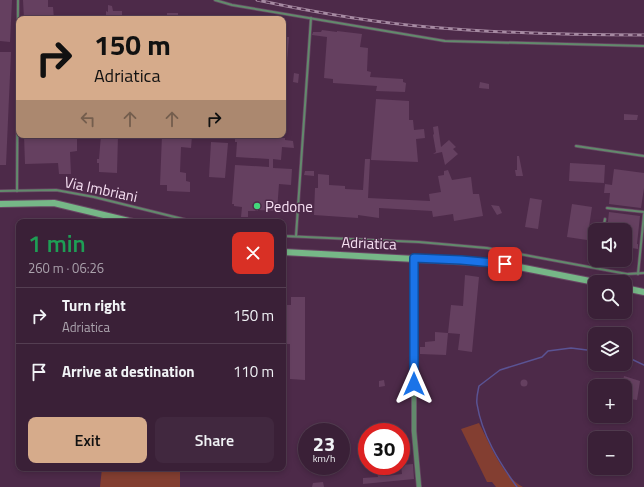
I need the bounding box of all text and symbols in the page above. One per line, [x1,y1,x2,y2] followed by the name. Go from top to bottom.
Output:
[94,23,171,66] text: 150 m
[28,32,80,84] icon: right
[94,62,160,89] text: Adriatica
[77,108,99,130] icon: left
[119,108,141,130] icon: ahead
[161,108,183,130] icon: ahead
[203,108,225,130] icon: right
[62,170,140,208] street label: Via Imbriani
[265,195,313,218] place label: Pedone
[252,201,262,211] marker: Pedone
[588,223,632,475] map controls
[588,223,632,267] button: sound
[28,225,86,261] text: 1 min
[341,231,398,255] street label: Adriatica
[232,232,274,274] button: close
[488,247,522,281] pin
[494,253,516,275] icon: arrive
[28,258,104,278] text: 260 m · 06:26
[588,275,632,319] button: search
[62,294,126,317] text: Turn right
[233,304,274,327] text: 150 m
[28,305,50,327] icon: right
[62,317,110,337] text: Adriatica
[588,327,632,371] button: layers
[62,360,195,383] text: Arrive at destination
[233,360,274,383] text: 110 m
[28,361,50,383] icon: arrive
[393,363,435,405] position arrow
[588,379,632,423] button: +
[28,417,147,463] button: Exit
[155,417,274,463] button: Share
[358,423,410,475] speed limit sign: 30
[313,428,335,459] text: 23
[588,431,632,475] button: −
[313,451,335,466] text: km/h

